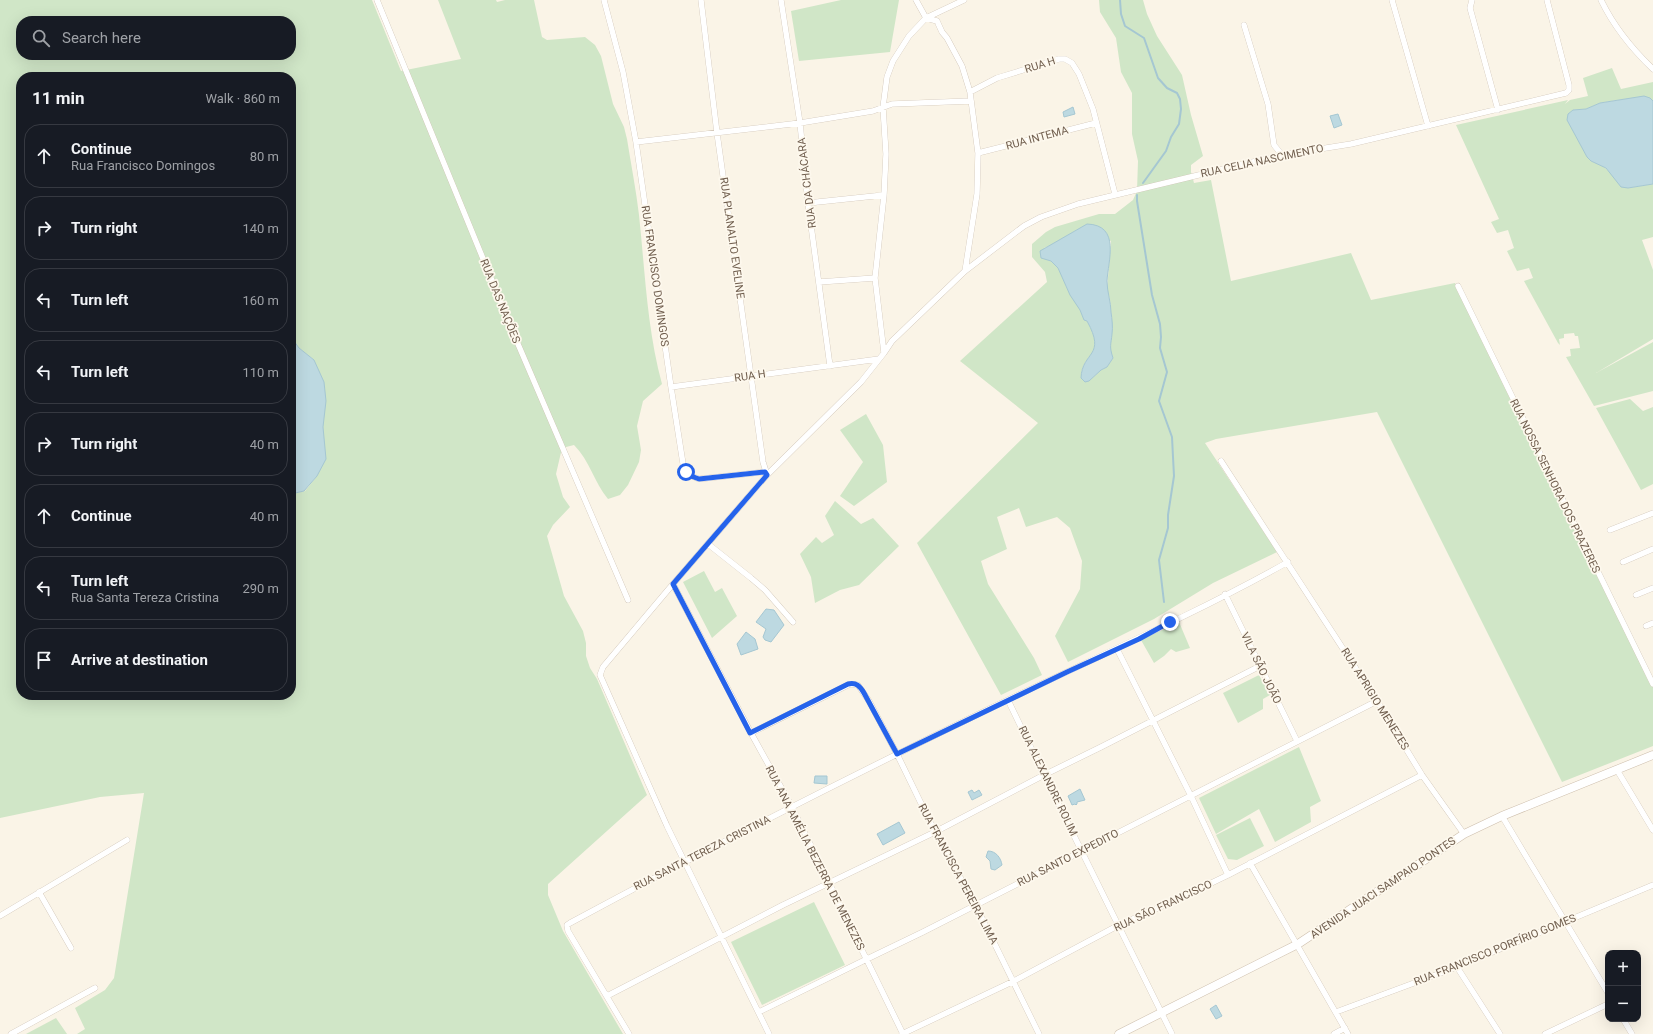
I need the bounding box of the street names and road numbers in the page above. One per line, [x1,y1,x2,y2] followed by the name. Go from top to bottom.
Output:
[1023,54,1057,76] street label: RUA H
[1004,123,1070,153] street label: RUA INTEMA
[795,136,819,229] street label: RUA DA CHÁCARA
[1199,142,1325,180] street label: RUA CELIA NASCIMENTO
[717,176,747,300] street label: RUA PLANALTO EVELINE
[639,205,671,348] street label: RUA FRANCISCO DOMINGOS
[477,257,523,346] street label: RUA DAS NAÇÕES
[733,367,767,385] street label: RUA H
[1507,397,1603,576] street label: RUA NOSSA SENHORA DOS PRAZERES
[1238,630,1284,706] street label: VILA SÃO JOÃO
[1338,646,1412,753] street label: RUA APRIGIO MENEZES
[1016,724,1080,838] street label: RUA ALEXANDRE ROLIM
[763,763,868,953] street label: RUA ANA AMÉLIA BEZERRA DE MENEZES
[915,802,1001,947] street label: RUA FRANCISCA PEREIRA LIMA
[632,812,773,893] street label: RUA SANTA TEREZA CRISTINA
[1015,827,1121,889] street label: RUA SANTO EXPEDITO
[1308,834,1458,942] street label: AVENIDA JUACI SAMPAIO PONTES
[1112,878,1214,934] street label: RUA SÃO FRANCISCO
[1412,911,1578,989] street label: RUA FRANCISCO PORFÍRIO GOMES

